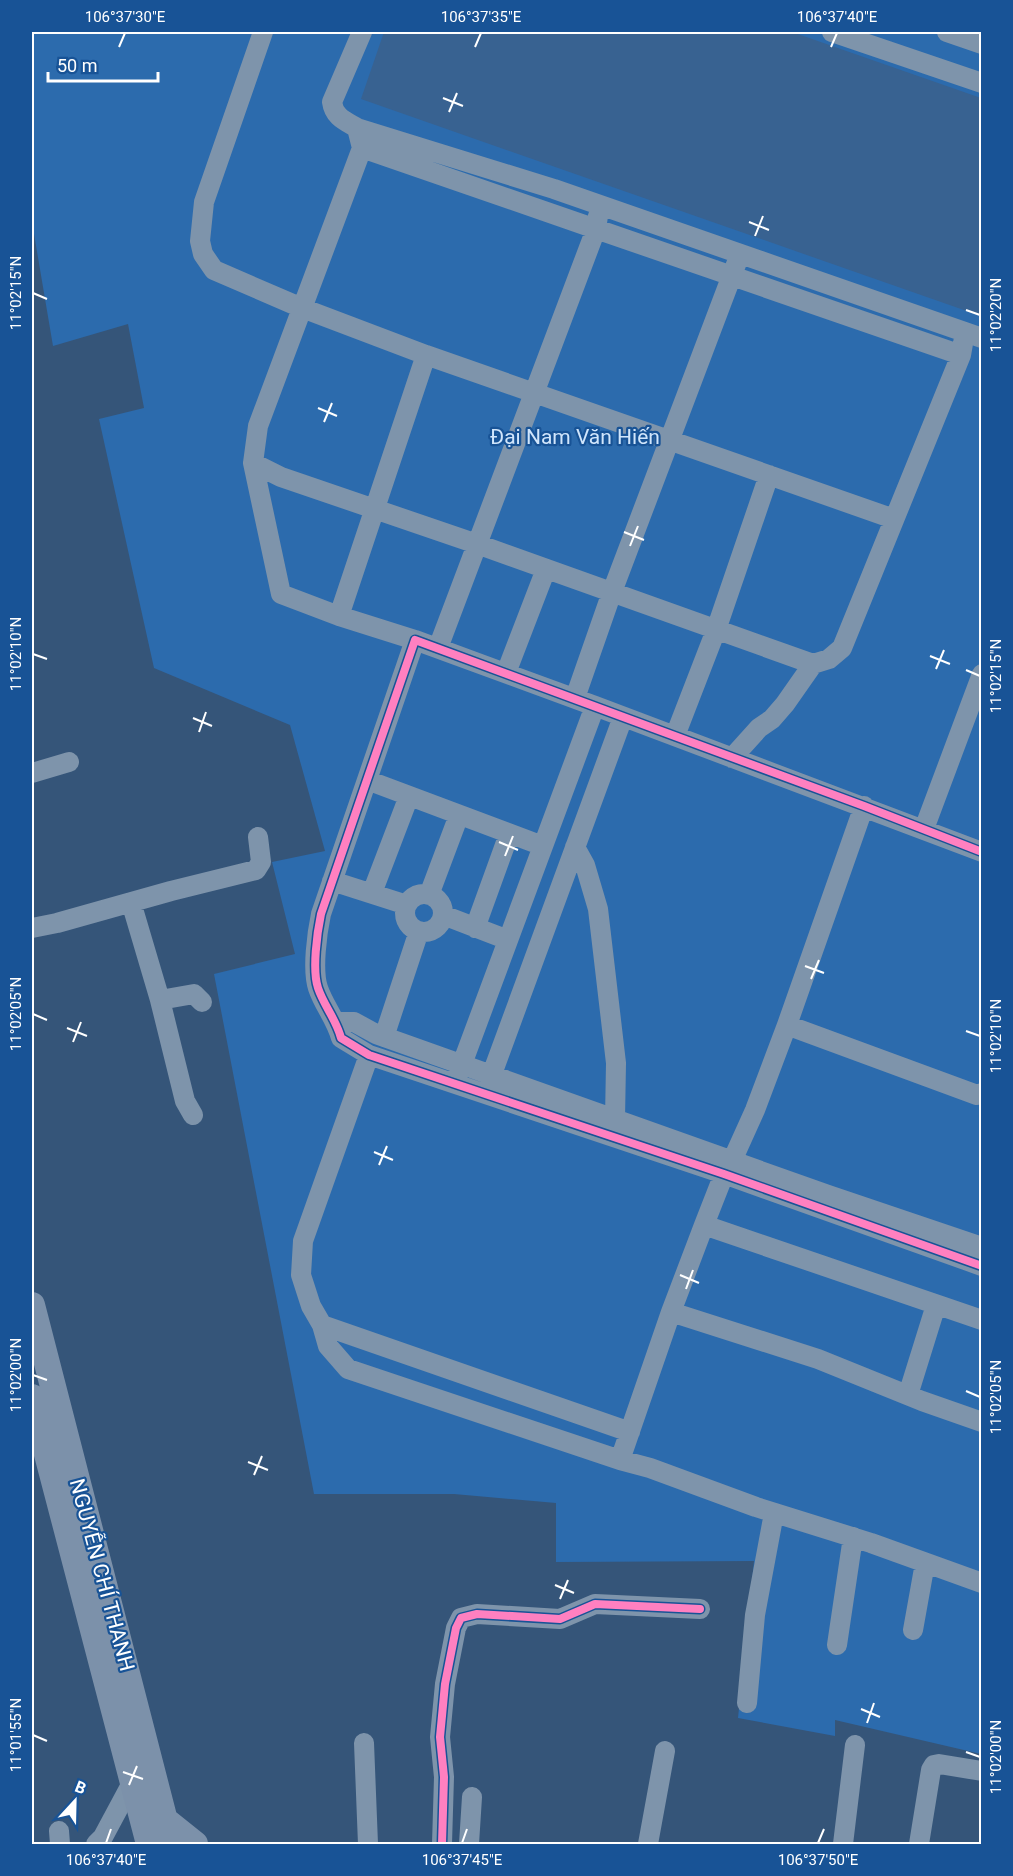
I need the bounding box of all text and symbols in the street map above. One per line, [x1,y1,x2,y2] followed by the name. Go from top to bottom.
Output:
[85,8,166,26] text: 106°37'30"E
[441,8,522,26] text: 106°37'35"E
[797,8,878,26] text: 106°37'40"E
[48,45,158,83] scale bar
[57,55,97,76] text: 50 m
[7,256,25,330] text: 11°02'15"N
[987,278,1005,352] text: 11°02'20"N
[490,425,660,449] park label: Đại Nam Văn Hiến
[7,617,25,691] text: 11°02'10"N
[987,639,1005,713] text: 11°02'15"N
[7,977,25,1051] text: 11°02'05"N
[987,999,1005,1073] text: 11°02'10"N
[7,1338,25,1412] text: 11°02'00"N
[987,1360,1005,1434] text: 11°02'05"N
[65,1476,140,1674] street label: NGUYỄN CHÍ THANH
[7,1698,25,1772] text: 11°01'55"N
[987,1720,1005,1794] text: 11°02'00"N
[45,1771,105,1831] north arrow
[72,1777,89,1798] text: B
[66,1851,147,1869] text: 106°37'40"E
[422,1851,503,1869] text: 106°37'45"E
[778,1851,859,1869] text: 106°37'50"E

